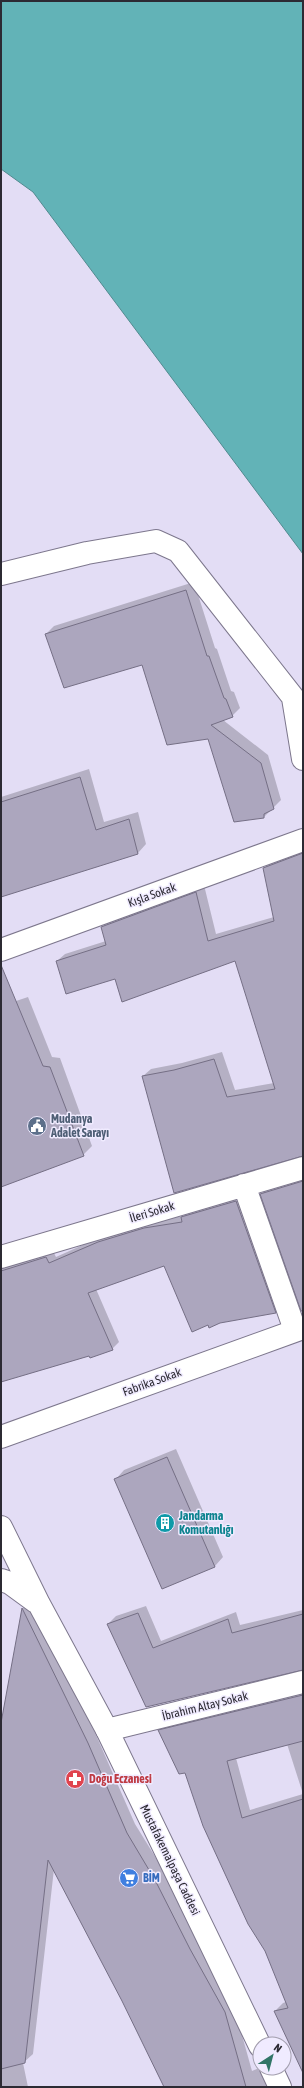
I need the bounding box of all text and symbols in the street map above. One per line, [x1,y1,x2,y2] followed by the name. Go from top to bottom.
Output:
[126,880,179,910] street label: Kışla Sokak
[50,1112,109,1140] place label: Mudanya Adalet Sarayı
[26,1115,48,1137] public building icon: Mudanya Adalet Sarayı
[128,1198,177,1225] street label: İleri Sokak
[121,1365,184,1399] street label: Fabrika Sokak
[178,1509,234,1537] place label: Jandarma Komutanlığı
[154,1512,176,1534] building icon: Jandarma Komutanlığı
[161,1688,250,1723] street label: İbrahim Altay Sokak
[64,1768,86,1790] pharmacy icon: Doğu Eczanesi
[89,1772,152,1786] place label: Doğu Eczanesi
[137,1802,203,1918] street label: Mustafakemalpaşa Caddesi
[118,1867,140,1889] supermarket icon: BİM
[143,1870,160,1885] place label: BİM
[252,2036,292,2076] north arrow
[272,2041,284,2055] text: N

